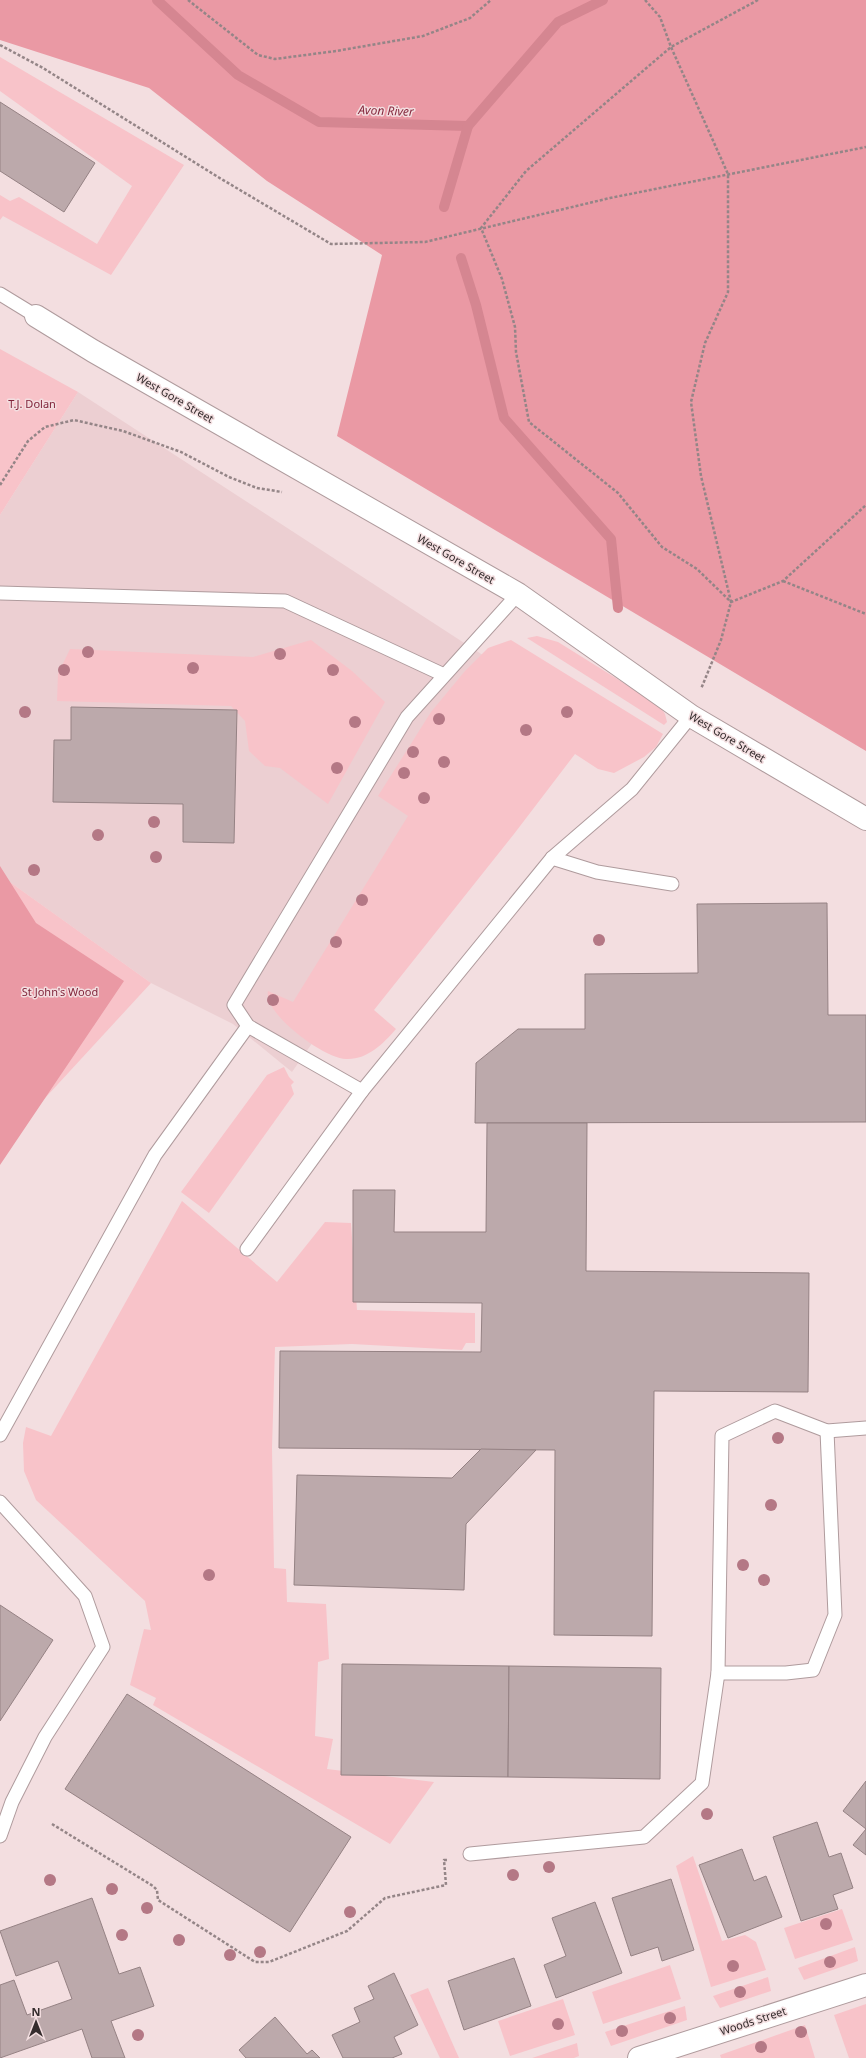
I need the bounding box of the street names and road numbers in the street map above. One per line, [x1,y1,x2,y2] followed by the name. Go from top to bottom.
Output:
[134,369,217,426] street label: West Gore Street
[415,530,498,587] street label: West Gore Street
[686,708,768,765] street label: West Gore Street
[718,2003,788,2038] street label: Woods Street

